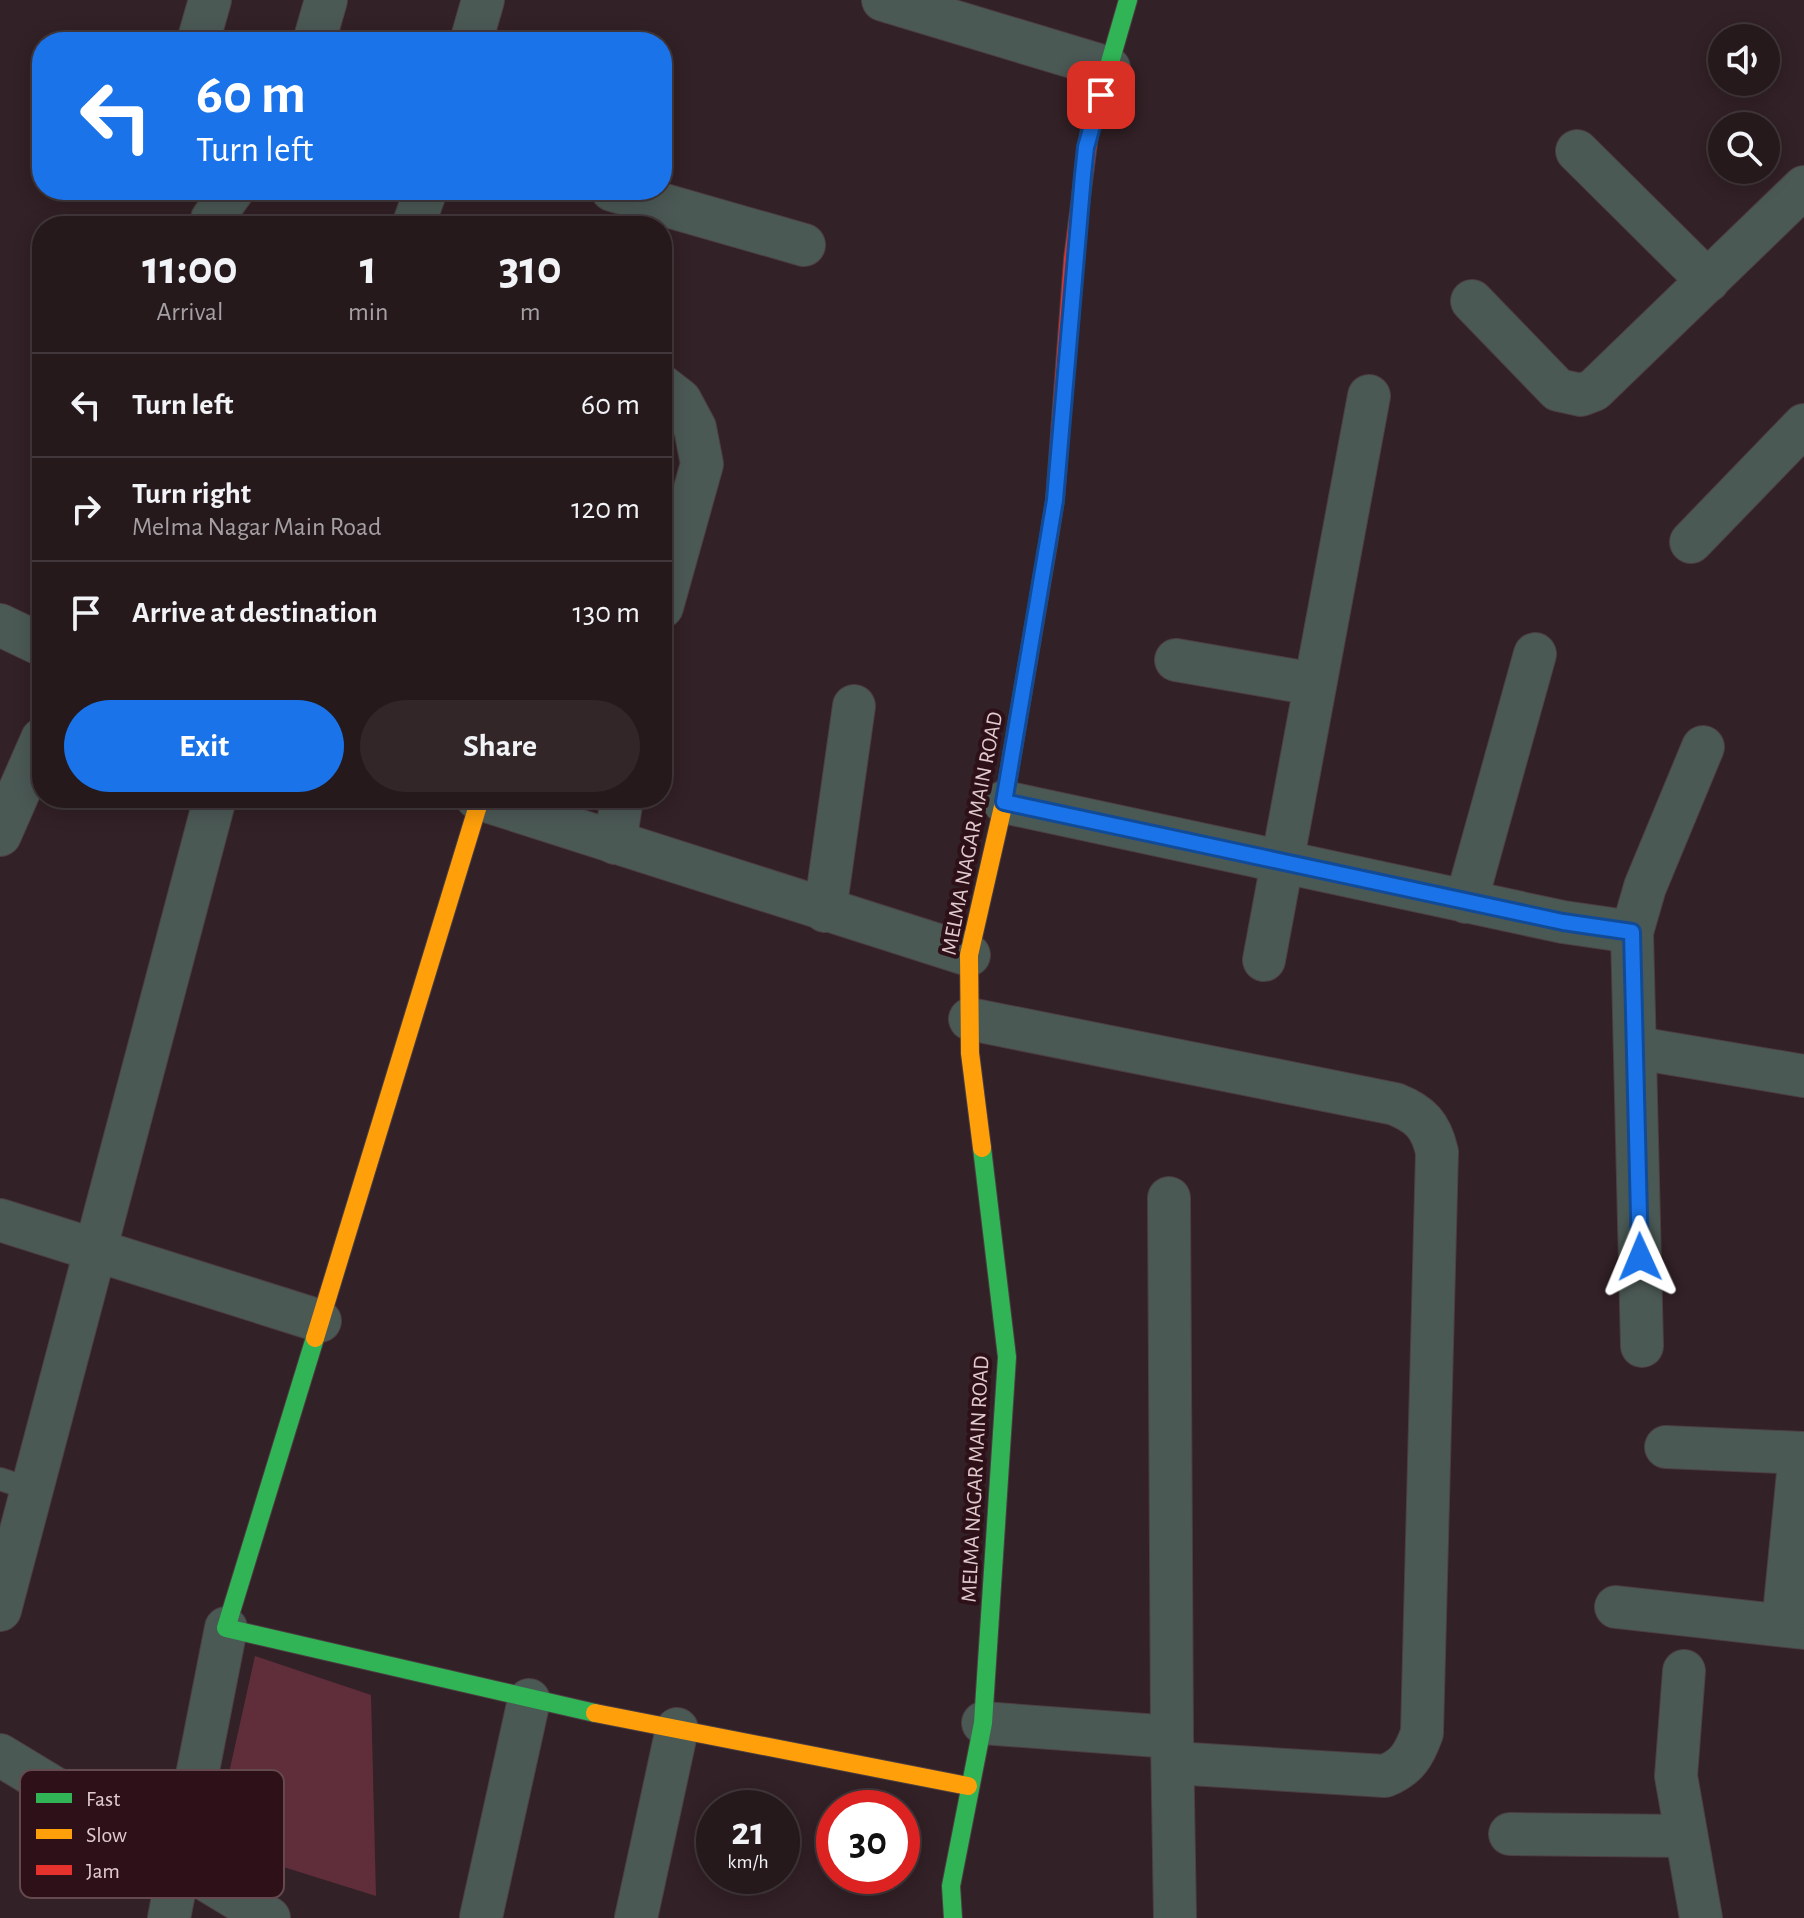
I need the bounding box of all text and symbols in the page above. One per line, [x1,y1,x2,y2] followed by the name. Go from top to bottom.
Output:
[1708,24,1780,184] map controls
[1708,24,1780,96] button: sound
[1067,61,1135,129] pin
[64,64,168,168] icon: left
[196,67,306,123] text: 60 m
[1079,73,1123,117] icon: arrive
[1708,112,1780,184] button: search
[196,132,313,168] text: Turn left
[142,245,238,293] text: 11:00
[360,245,377,293] text: 1
[499,245,562,293] text: 310
[157,299,223,325] text: Arrival
[348,299,389,325] text: min
[520,299,541,325] text: m
[64,383,108,427] icon: left
[132,390,233,420] text: Turn left
[581,390,640,420] text: 60 m
[132,479,251,509] text: Turn right
[64,487,108,531] icon: right
[571,494,640,524] text: 120 m
[132,514,382,540] text: Melma Nagar Main Road
[64,591,108,635] icon: arrive
[132,598,378,628] text: Arrive at destination
[573,598,640,628] text: 130 m
[64,700,344,792] button: Exit
[360,700,640,792] button: Share
[938,710,1006,957] street label: MELMA NAGAR MAIN ROAD
[1598,1215,1682,1299] position arrow
[958,1355,992,1603] street label: MELMA NAGAR MAIN ROAD
[20,1770,284,1898] legend
[86,1788,120,1810] text: Fast
[816,1790,920,1894] speed limit sign: 30
[731,1812,765,1852] text: 21
[86,1824,127,1846] text: Slow
[727,1852,769,1872] text: km/h
[86,1860,120,1882] text: Jam

